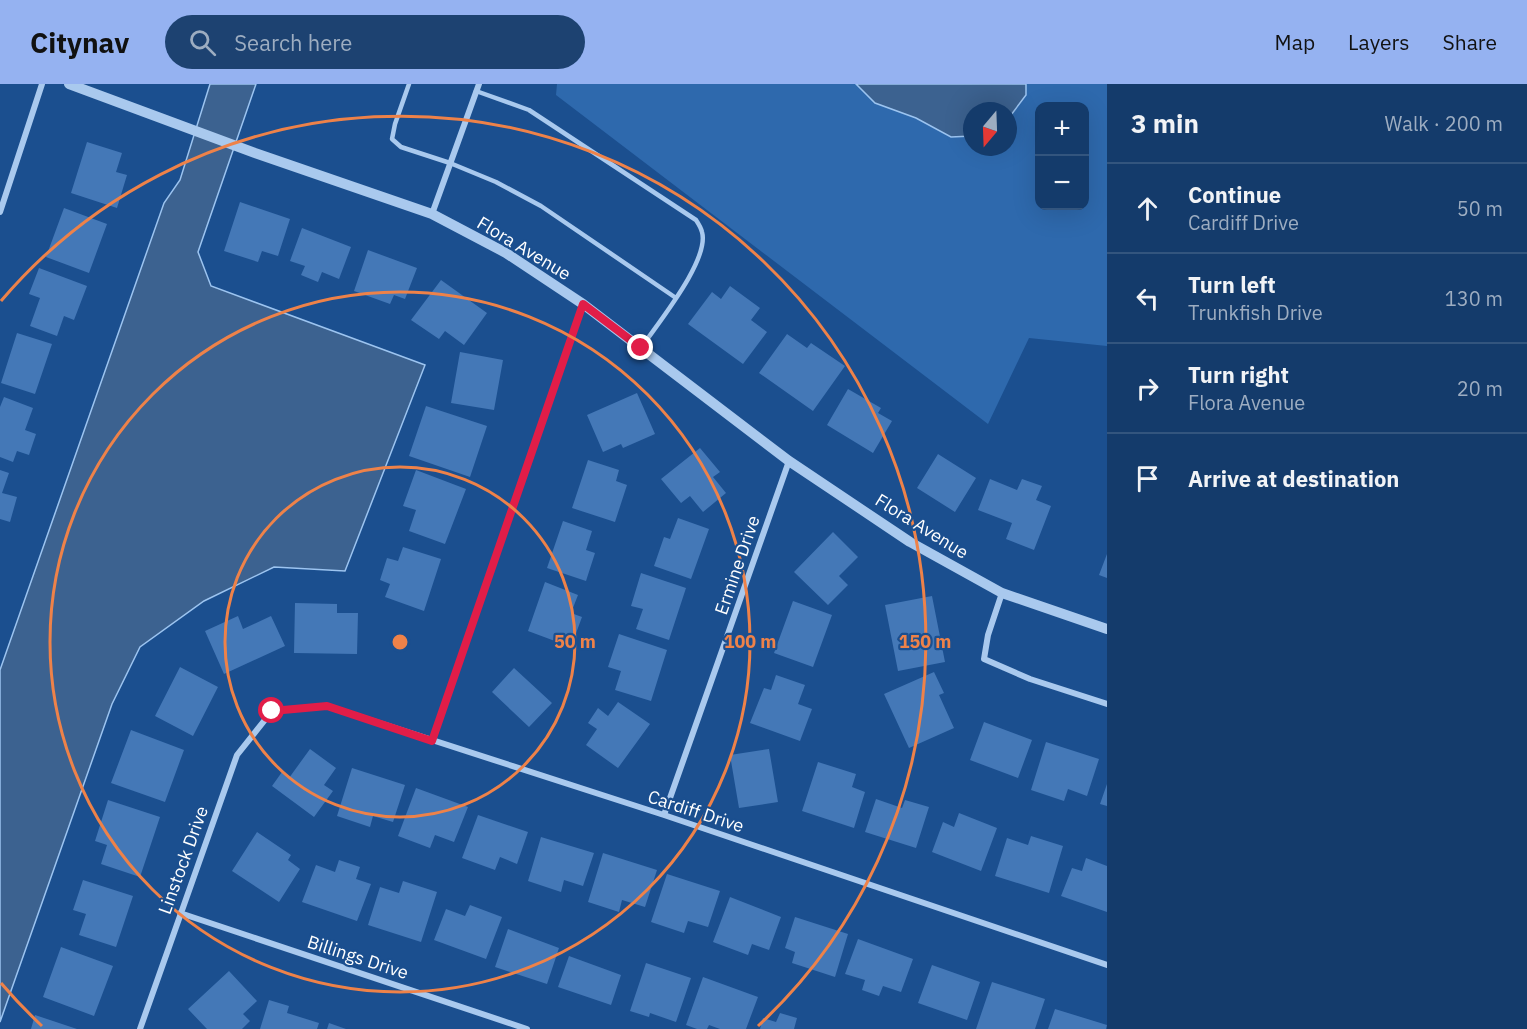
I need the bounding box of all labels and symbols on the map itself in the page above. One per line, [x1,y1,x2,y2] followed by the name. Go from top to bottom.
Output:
[963,102,1017,156] north arrow
[473,211,575,285] street label: Flora Avenue
[627,334,653,360] route end
[871,488,973,564] street label: Flora Avenue
[709,512,765,618] street label: Ermine Drive
[554,630,596,653] text: 50 m
[724,630,776,653] text: 100 m
[899,630,951,653] text: 150 m
[390,632,410,652] centre of rings
[258,697,284,723] route start
[645,785,747,837] street label: Cardiff Drive
[153,803,213,917] street label: Linstock Drive
[305,930,412,984] street label: Billings Drive

